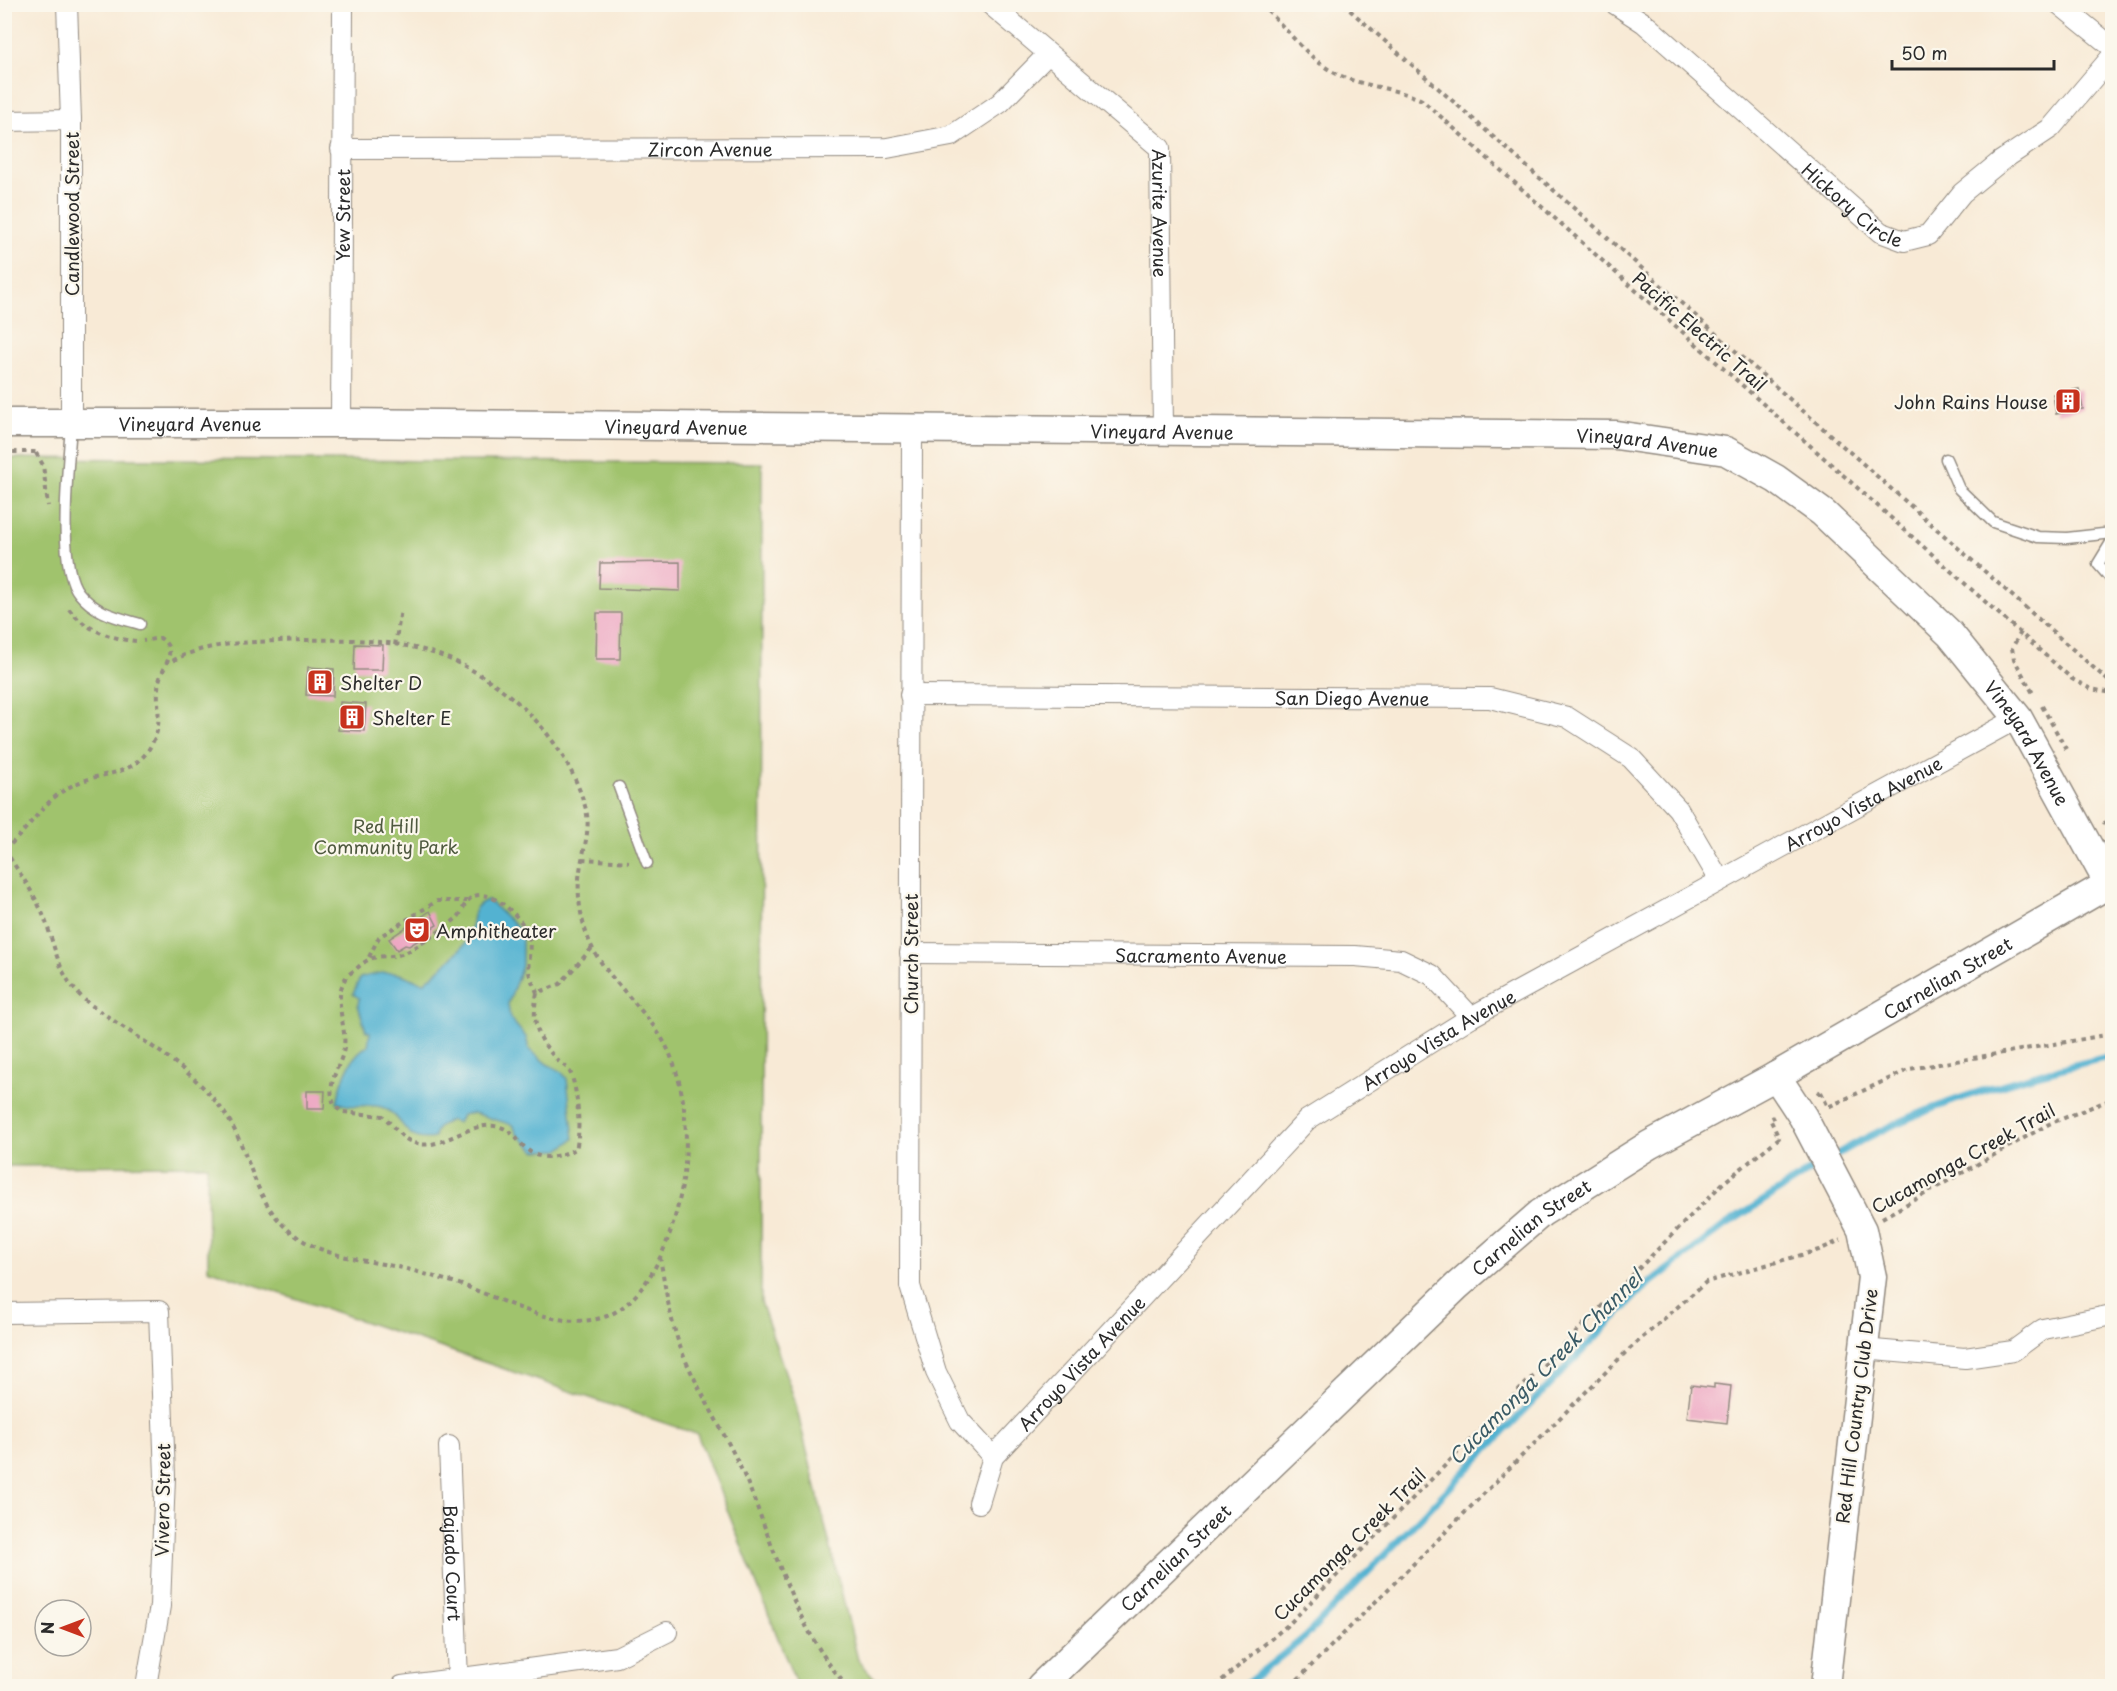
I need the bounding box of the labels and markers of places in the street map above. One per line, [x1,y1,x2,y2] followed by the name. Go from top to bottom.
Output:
[2053,386,2083,416] building icon: John Rains House
[1894,388,2048,415] place label: John Rains House
[305,667,335,697] building icon: Shelter D
[340,669,422,696] place label: Shelter D
[337,702,367,732] building icon: Shelter E
[372,704,451,731] place label: Shelter E
[402,915,432,945] theatre icon: Amphitheater
[436,917,557,944] place label: Amphitheater

